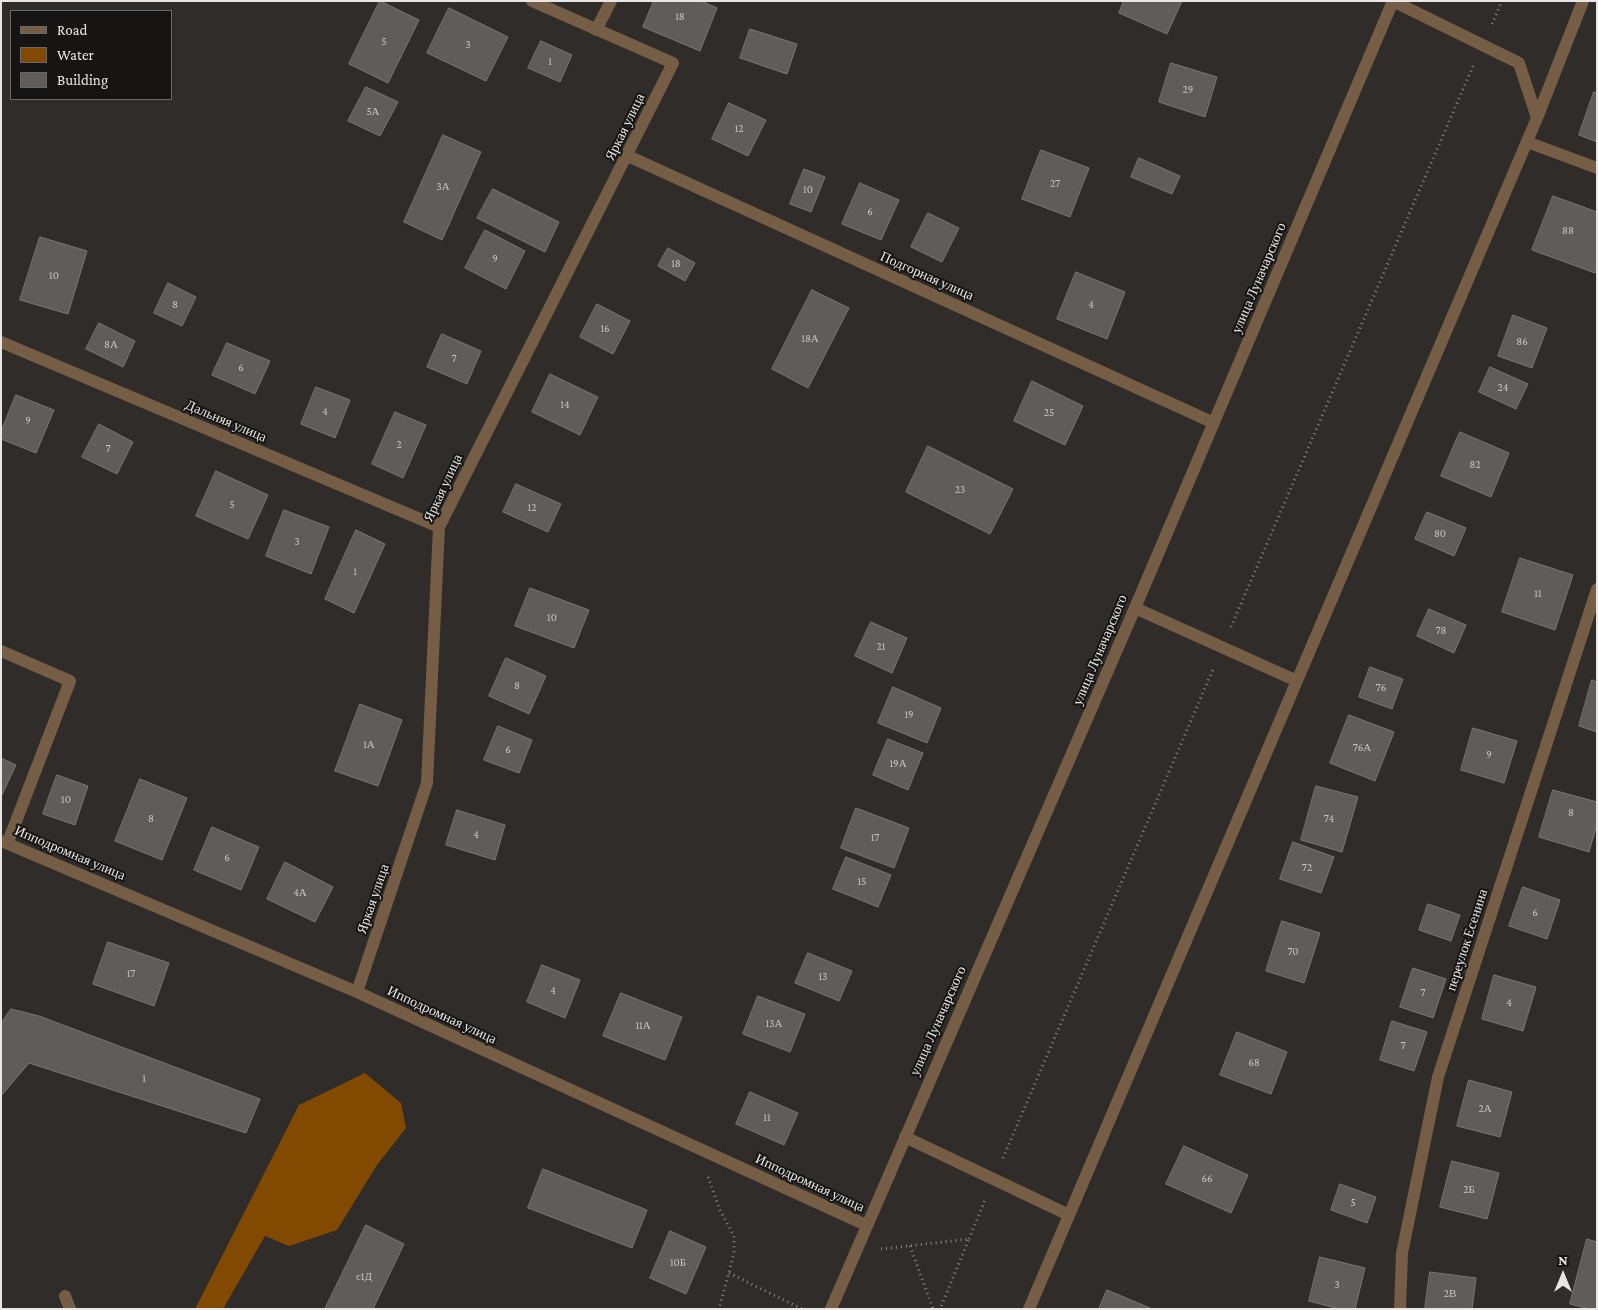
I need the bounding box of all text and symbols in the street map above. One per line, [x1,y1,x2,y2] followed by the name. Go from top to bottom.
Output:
[10,10,172,100] legend
[675,10,685,24] house number: 18
[57,22,87,38] text: Road
[381,35,387,49] house number: 5
[465,38,471,52] house number: 3
[57,47,94,63] text: Water
[548,55,552,69] house number: 1
[57,72,108,88] text: Building
[1183,83,1193,97] house number: 29
[601,91,649,163] street label: Яркая улица
[366,105,380,119] house number: 5А
[735,122,743,136] house number: 12
[1050,177,1060,191] house number: 27
[436,180,450,194] house number: 3А
[803,183,813,197] house number: 10
[867,205,873,219] house number: 6
[1228,220,1290,336] street label: улица Луначарского
[1562,224,1574,238] house number: 88
[878,248,976,304] street label: Подгорная улица
[492,252,498,266] house number: 9
[671,257,681,271] house number: 18
[49,269,59,283] house number: 10
[172,298,178,312] house number: 8
[1088,298,1094,312] house number: 4
[600,322,610,336] house number: 16
[801,332,819,346] house number: 18А
[1516,335,1528,349] house number: 86
[104,338,118,352] house number: 8А
[451,352,457,366] house number: 7
[238,361,244,375] house number: 6
[1498,381,1508,395] house number: 24
[183,396,269,446] street label: Дальняя улица
[560,398,570,412] house number: 14
[322,405,328,419] house number: 4
[1044,406,1054,420] house number: 25
[25,414,31,428] house number: 9
[396,438,402,452] house number: 2
[105,442,111,456] house number: 7
[420,451,466,525] street label: Яркая улица
[1469,458,1481,472] house number: 82
[955,483,965,497] house number: 23
[229,498,235,512] house number: 5
[528,501,536,515] house number: 12
[1434,527,1446,541] house number: 80
[294,535,300,549] house number: 3
[353,565,357,579] house number: 1
[1534,587,1542,601] house number: 11
[1069,592,1131,708] street label: улица Луначарского
[547,611,557,625] house number: 10
[1436,624,1446,638] house number: 78
[877,640,885,654] house number: 21
[514,679,520,693] house number: 8
[1376,681,1386,695] house number: 76
[904,708,914,722] house number: 19
[363,738,375,752] house number: 1А
[1353,741,1371,755] house number: 76А
[505,743,511,757] house number: 6
[1486,748,1492,762] house number: 9
[889,757,907,771] house number: 19А
[61,793,71,807] house number: 10
[1568,806,1574,820] house number: 8
[148,812,154,826] house number: 8
[1324,812,1334,826] house number: 74
[12,822,128,884] street label: Ипподромная улица
[473,828,479,842] house number: 4
[871,831,879,845] house number: 17
[224,851,230,865] house number: 6
[1302,861,1312,875] house number: 72
[353,862,393,936] street label: Яркая улица
[858,875,866,889] house number: 15
[293,886,307,900] house number: 4А
[1443,887,1491,993] street label: переулок Есенина
[1532,906,1538,920] house number: 6
[1287,945,1299,959] house number: 70
[906,963,970,1079] street label: улица Луначарского
[127,967,135,981] house number: 17
[819,970,827,984] house number: 13
[385,982,499,1048] street label: Ипподромная улица
[550,984,556,998] house number: 4
[1420,986,1426,1000] house number: 7
[1506,996,1512,1010] house number: 4
[766,1017,782,1031] house number: 13А
[635,1019,651,1033] house number: 11А
[1400,1039,1406,1053] house number: 7
[1248,1056,1260,1070] house number: 68
[142,1072,146,1086] house number: 1
[1478,1102,1492,1116] house number: 2А
[763,1111,771,1125] house number: 11
[753,1150,867,1216] street label: Ипподромная улица
[1201,1172,1213,1186] house number: 66
[1463,1183,1475,1197] house number: 2Б
[1350,1196,1356,1210] house number: 5
[1538,1250,1588,1300] north arrow
[1558,1252,1568,1268] text: N
[670,1256,686,1270] house number: 10Б
[356,1270,372,1284] house number: с1Д
[1334,1278,1340,1292] house number: 3
[1444,1287,1456,1301] house number: 2В

